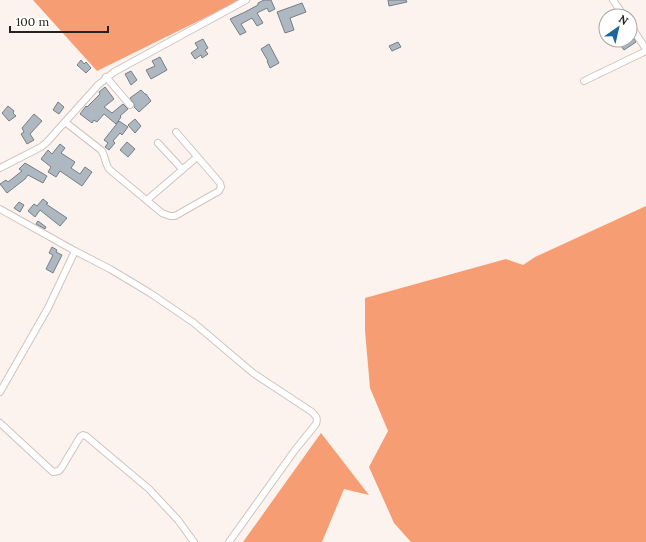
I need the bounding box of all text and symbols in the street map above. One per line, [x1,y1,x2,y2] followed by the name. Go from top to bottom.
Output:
[10,8,108,34] scale bar
[598,8,638,48] north arrow
[616,12,631,28] text: N
[16,14,49,29] text: 100 m

